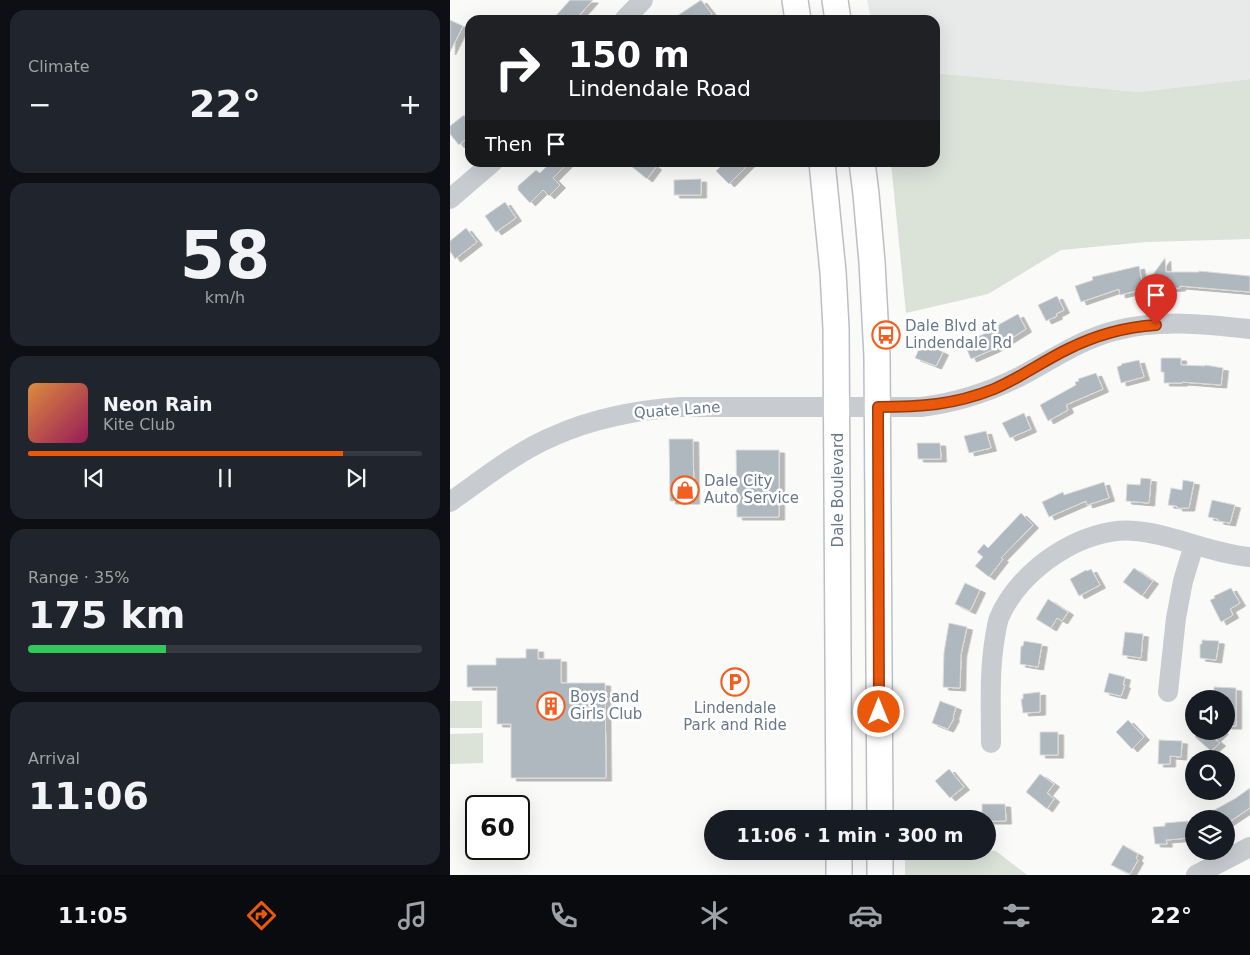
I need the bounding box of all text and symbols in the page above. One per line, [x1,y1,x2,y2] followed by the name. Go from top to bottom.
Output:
[485,35,550,100] icon: right
[568,35,690,75] text: 150 m
[28,57,90,76] text: Climate
[568,76,751,101] text: Lindendale Road
[189,82,261,126] text: 22°
[28,88,51,121] text: −
[399,88,422,121] text: +
[542,130,570,158] icon: arrive
[485,133,532,155] text: Then
[180,218,270,293] text: 58
[1135,274,1177,325] pin
[1142,281,1170,309] icon: arrive
[205,288,245,307] text: km/h
[905,317,1012,352] place label: Dale Blvd at Lindendale Rd
[871,320,901,350] bus stop icon: Dale Blvd at Lindendale Rd
[103,393,212,415] text: Neon Rain
[633,398,721,422] street label: Quate Lane
[103,415,175,434] text: Kite Club
[829,433,847,547] street label: Dale Boulevard
[80,464,108,492] icon: previous
[211,464,239,492] icon: pause
[342,464,370,492] icon: next
[704,472,799,507] place label: Dale City Auto Service
[670,475,700,505] shop icon: Dale City Auto Service
[28,568,130,587] text: Range · 35%
[28,593,185,637] text: 175 km
[720,667,750,697] parking icon: Lindendale Park and Ride
[852,685,904,737] position arrow
[570,688,642,723] place label: Boys and Girls Club
[1185,690,1235,860] map controls
[1185,690,1235,740] button: sound
[536,691,566,721] building icon: Boys and Girls Club
[683,699,787,734] place label: Lindendale Park and Ride
[28,749,80,768] text: Arrival
[1185,750,1235,800] button: search
[28,774,149,818] text: 11:06
[465,795,530,860] speed limit sign: 60
[1185,810,1235,860] button: layers
[736,824,964,846] text: 11:06 · 1 min · 300 m
[244,898,279,933] icon: directions
[395,898,430,933] icon: music
[546,898,581,933] icon: phone
[697,898,732,933] icon: climate
[848,898,883,933] icon: car
[999,898,1034,933] icon: filters
[58,903,128,928] text: 11:05
[1150,903,1192,928] text: 22°

